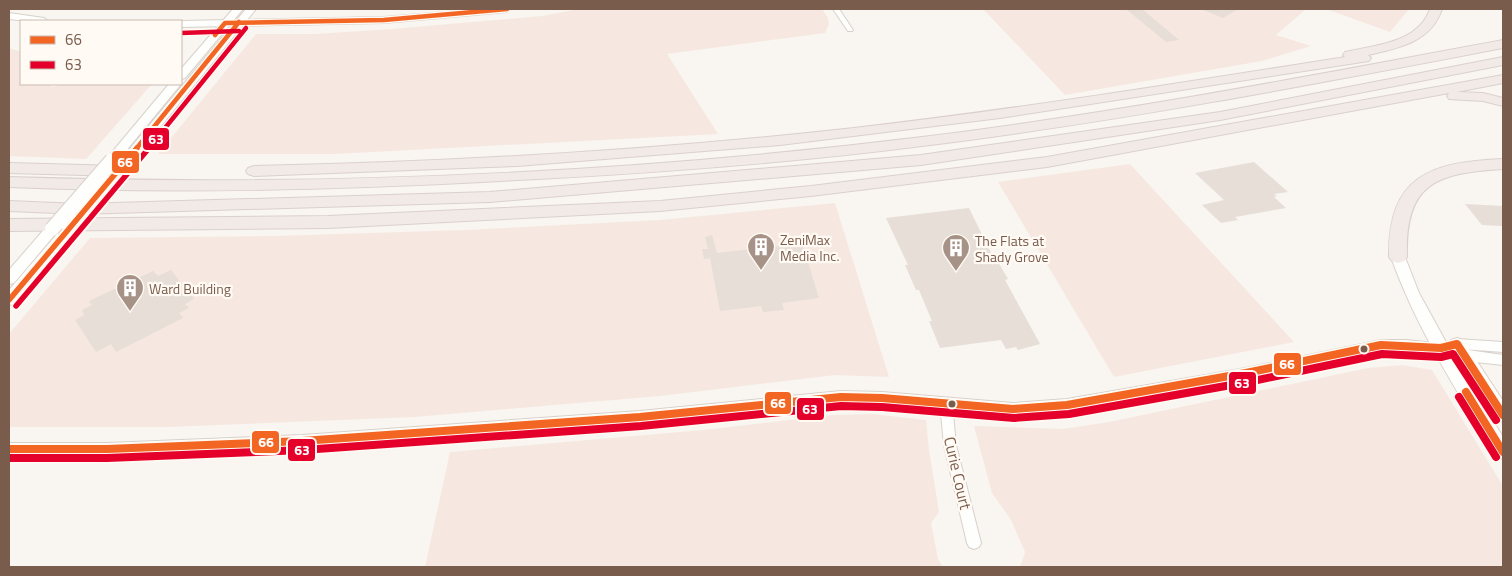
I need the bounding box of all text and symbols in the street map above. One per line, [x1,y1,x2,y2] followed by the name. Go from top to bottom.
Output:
[20,20,182,85] legend
[65,28,82,51] text: 66
[65,53,82,76] text: 63
[142,127,170,151] line badge: 63
[148,128,164,149] text: 63
[111,150,140,174] line badge: 66
[117,151,133,172] text: 66
[780,229,839,266] place label: ZeniMax Media Inc.
[975,230,1049,267] place label: The Flats at Shady Grove
[746,232,776,271] building icon: ZeniMax Media Inc.
[941,233,971,272] building icon: The Flats at Shady Grove
[115,273,145,312] building icon: Ward Building
[149,278,231,299] place label: Ward Building
[1359,344,1369,354] unlabelled marker
[1273,352,1302,376] line badge: 66
[1279,353,1295,374] text: 66
[1228,371,1257,395] line badge: 63
[1234,372,1250,393] text: 63
[764,391,792,415] line badge: 66
[770,392,786,413] text: 66
[796,397,825,421] line badge: 63
[802,398,818,419] text: 63
[947,399,957,409] unlabelled marker
[251,430,280,454] line badge: 66
[258,431,274,452] text: 66
[938,434,978,512] street label: Curie Court
[287,438,316,462] line badge: 63
[294,439,310,460] text: 63

